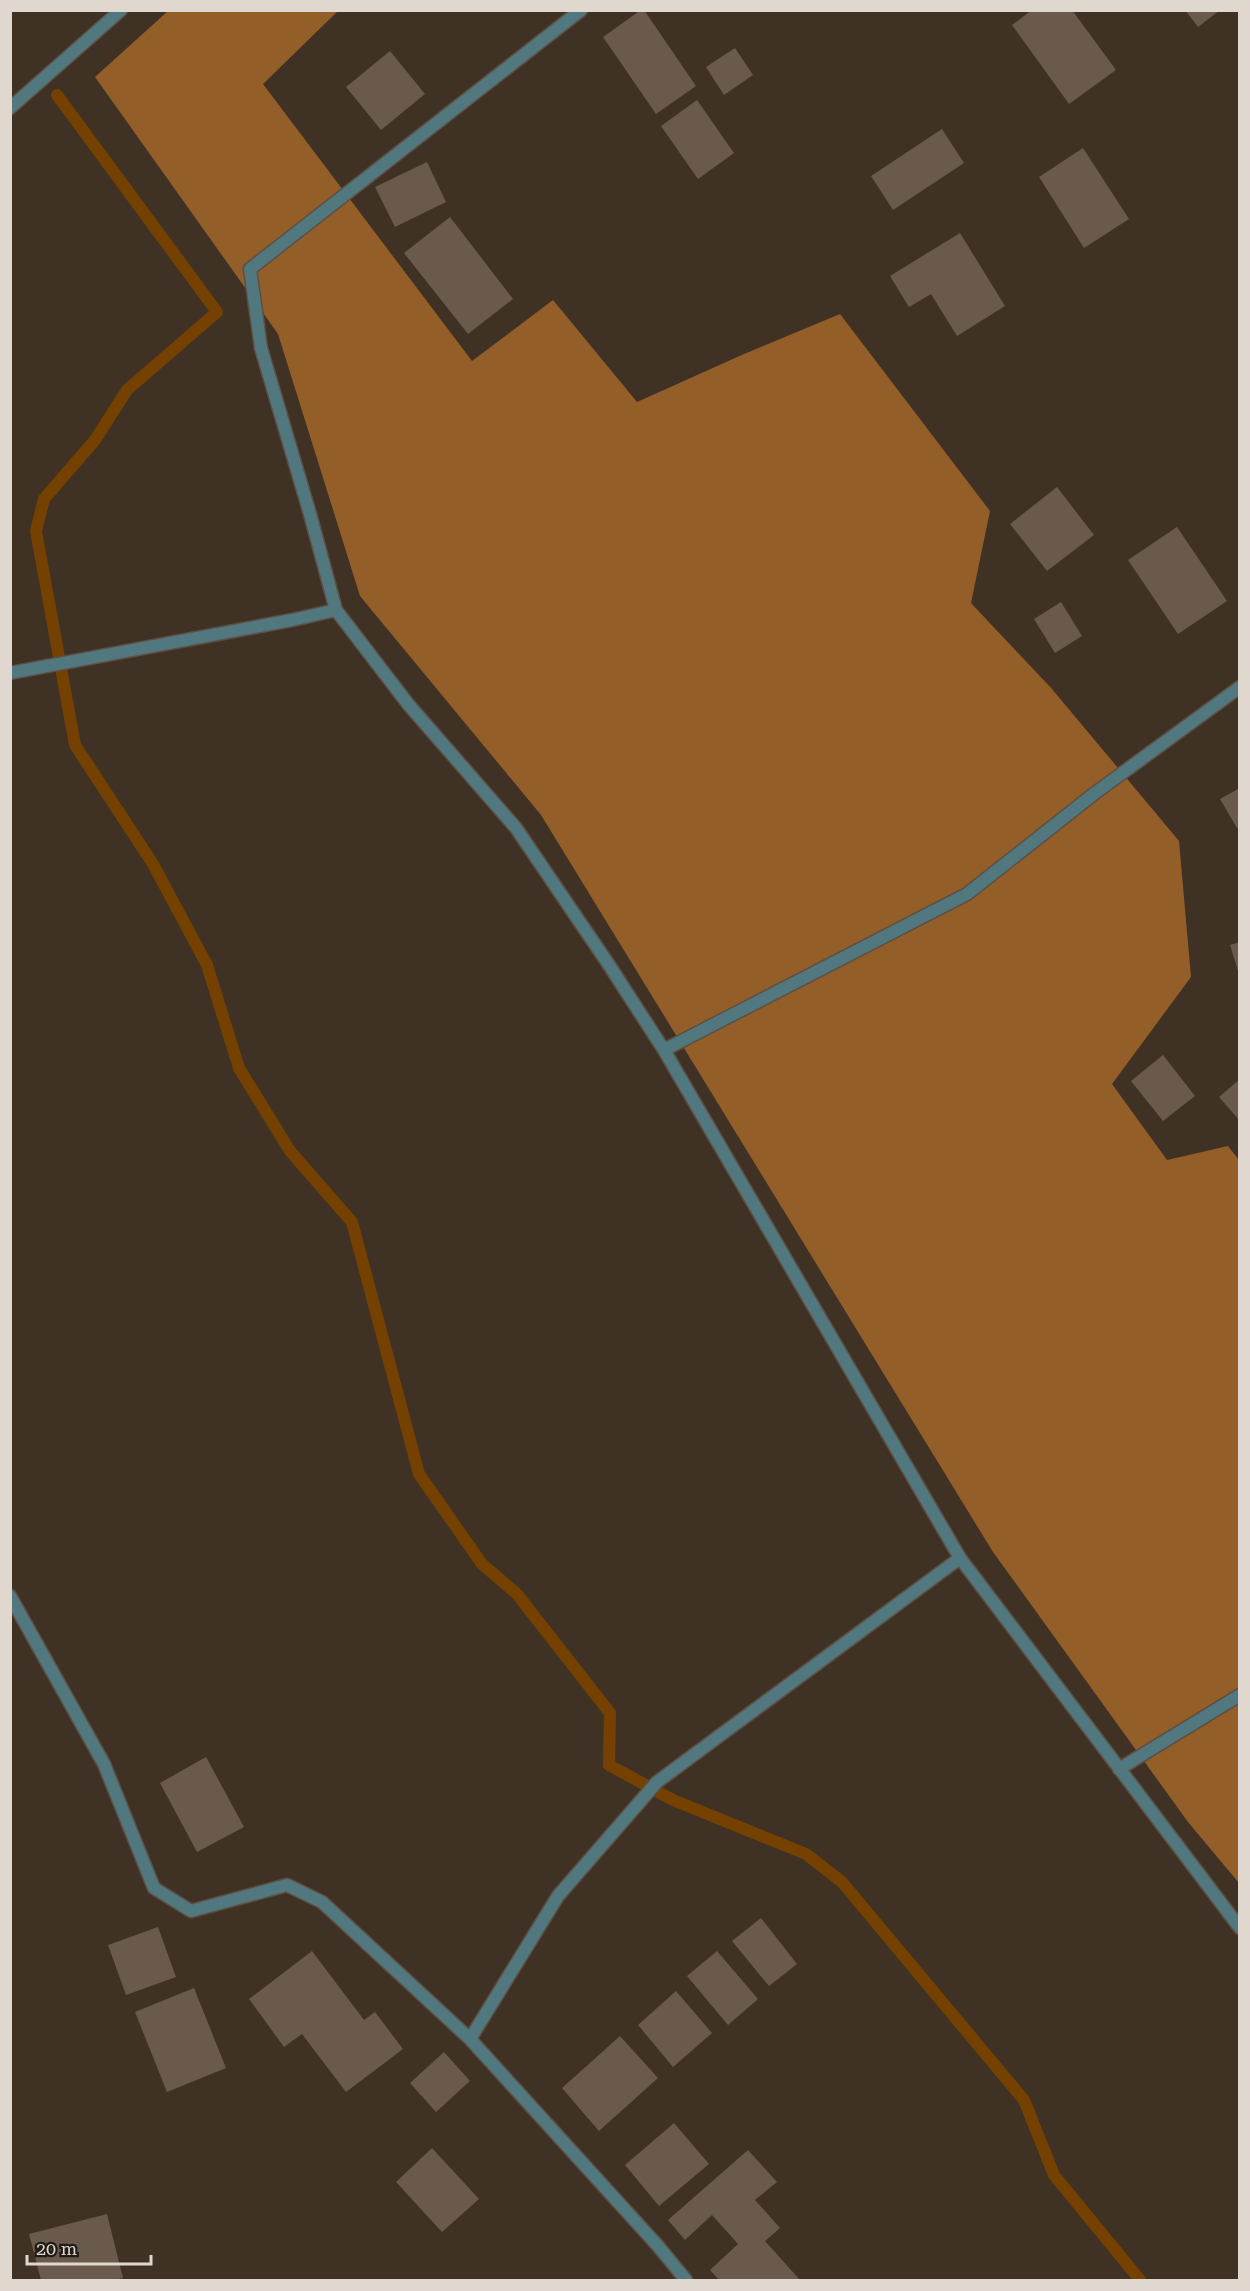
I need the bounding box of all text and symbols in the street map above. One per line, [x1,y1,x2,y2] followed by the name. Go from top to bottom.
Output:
[27,2228,152,2266] scale bar
[36,2238,77,2259] text: 20 m

